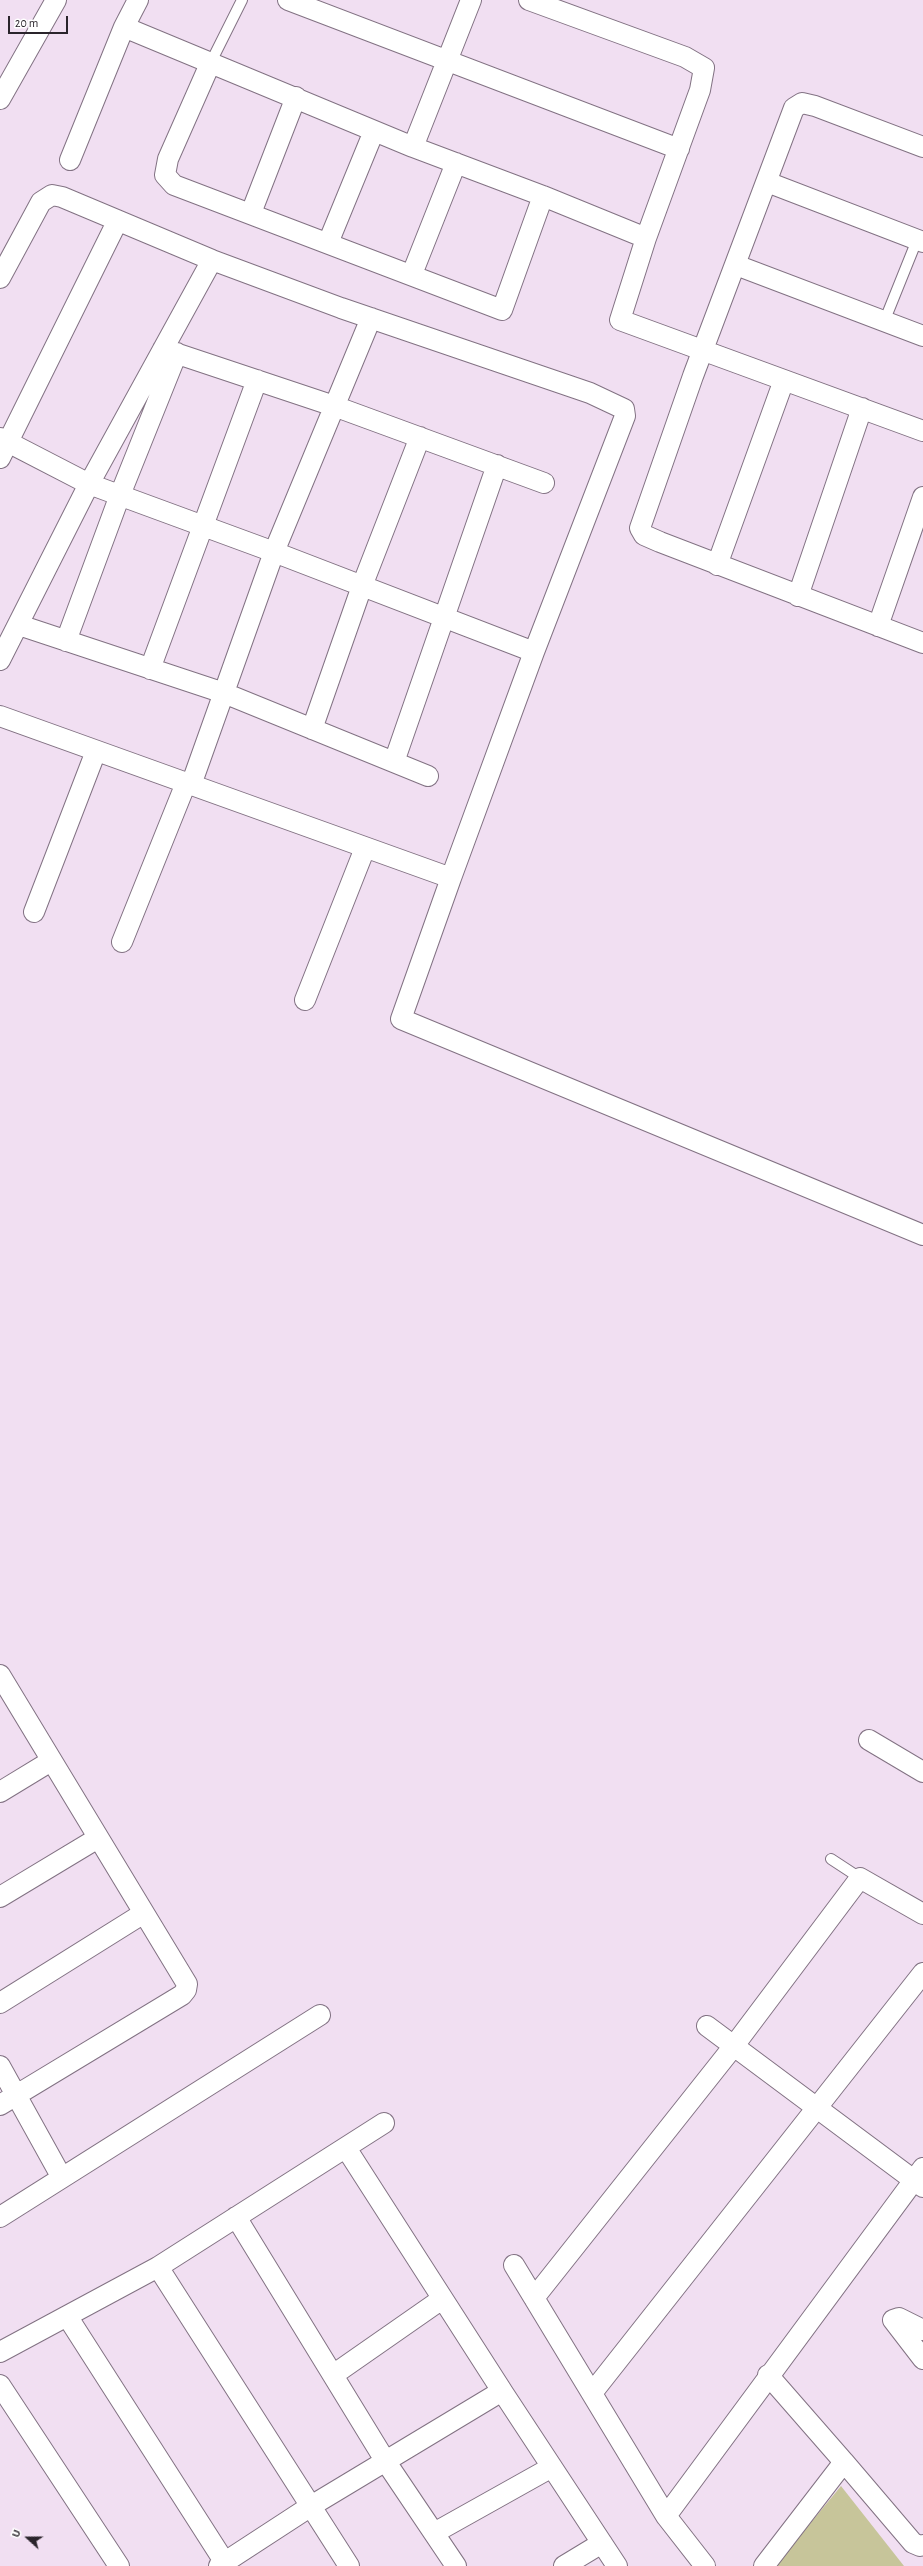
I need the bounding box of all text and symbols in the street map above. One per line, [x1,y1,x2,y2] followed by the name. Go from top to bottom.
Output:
[10,8,70,34] scale bar
[15,17,38,29] text: 20 m
[8,2518,48,2558] north arrow
[10,2528,23,2539] text: U

